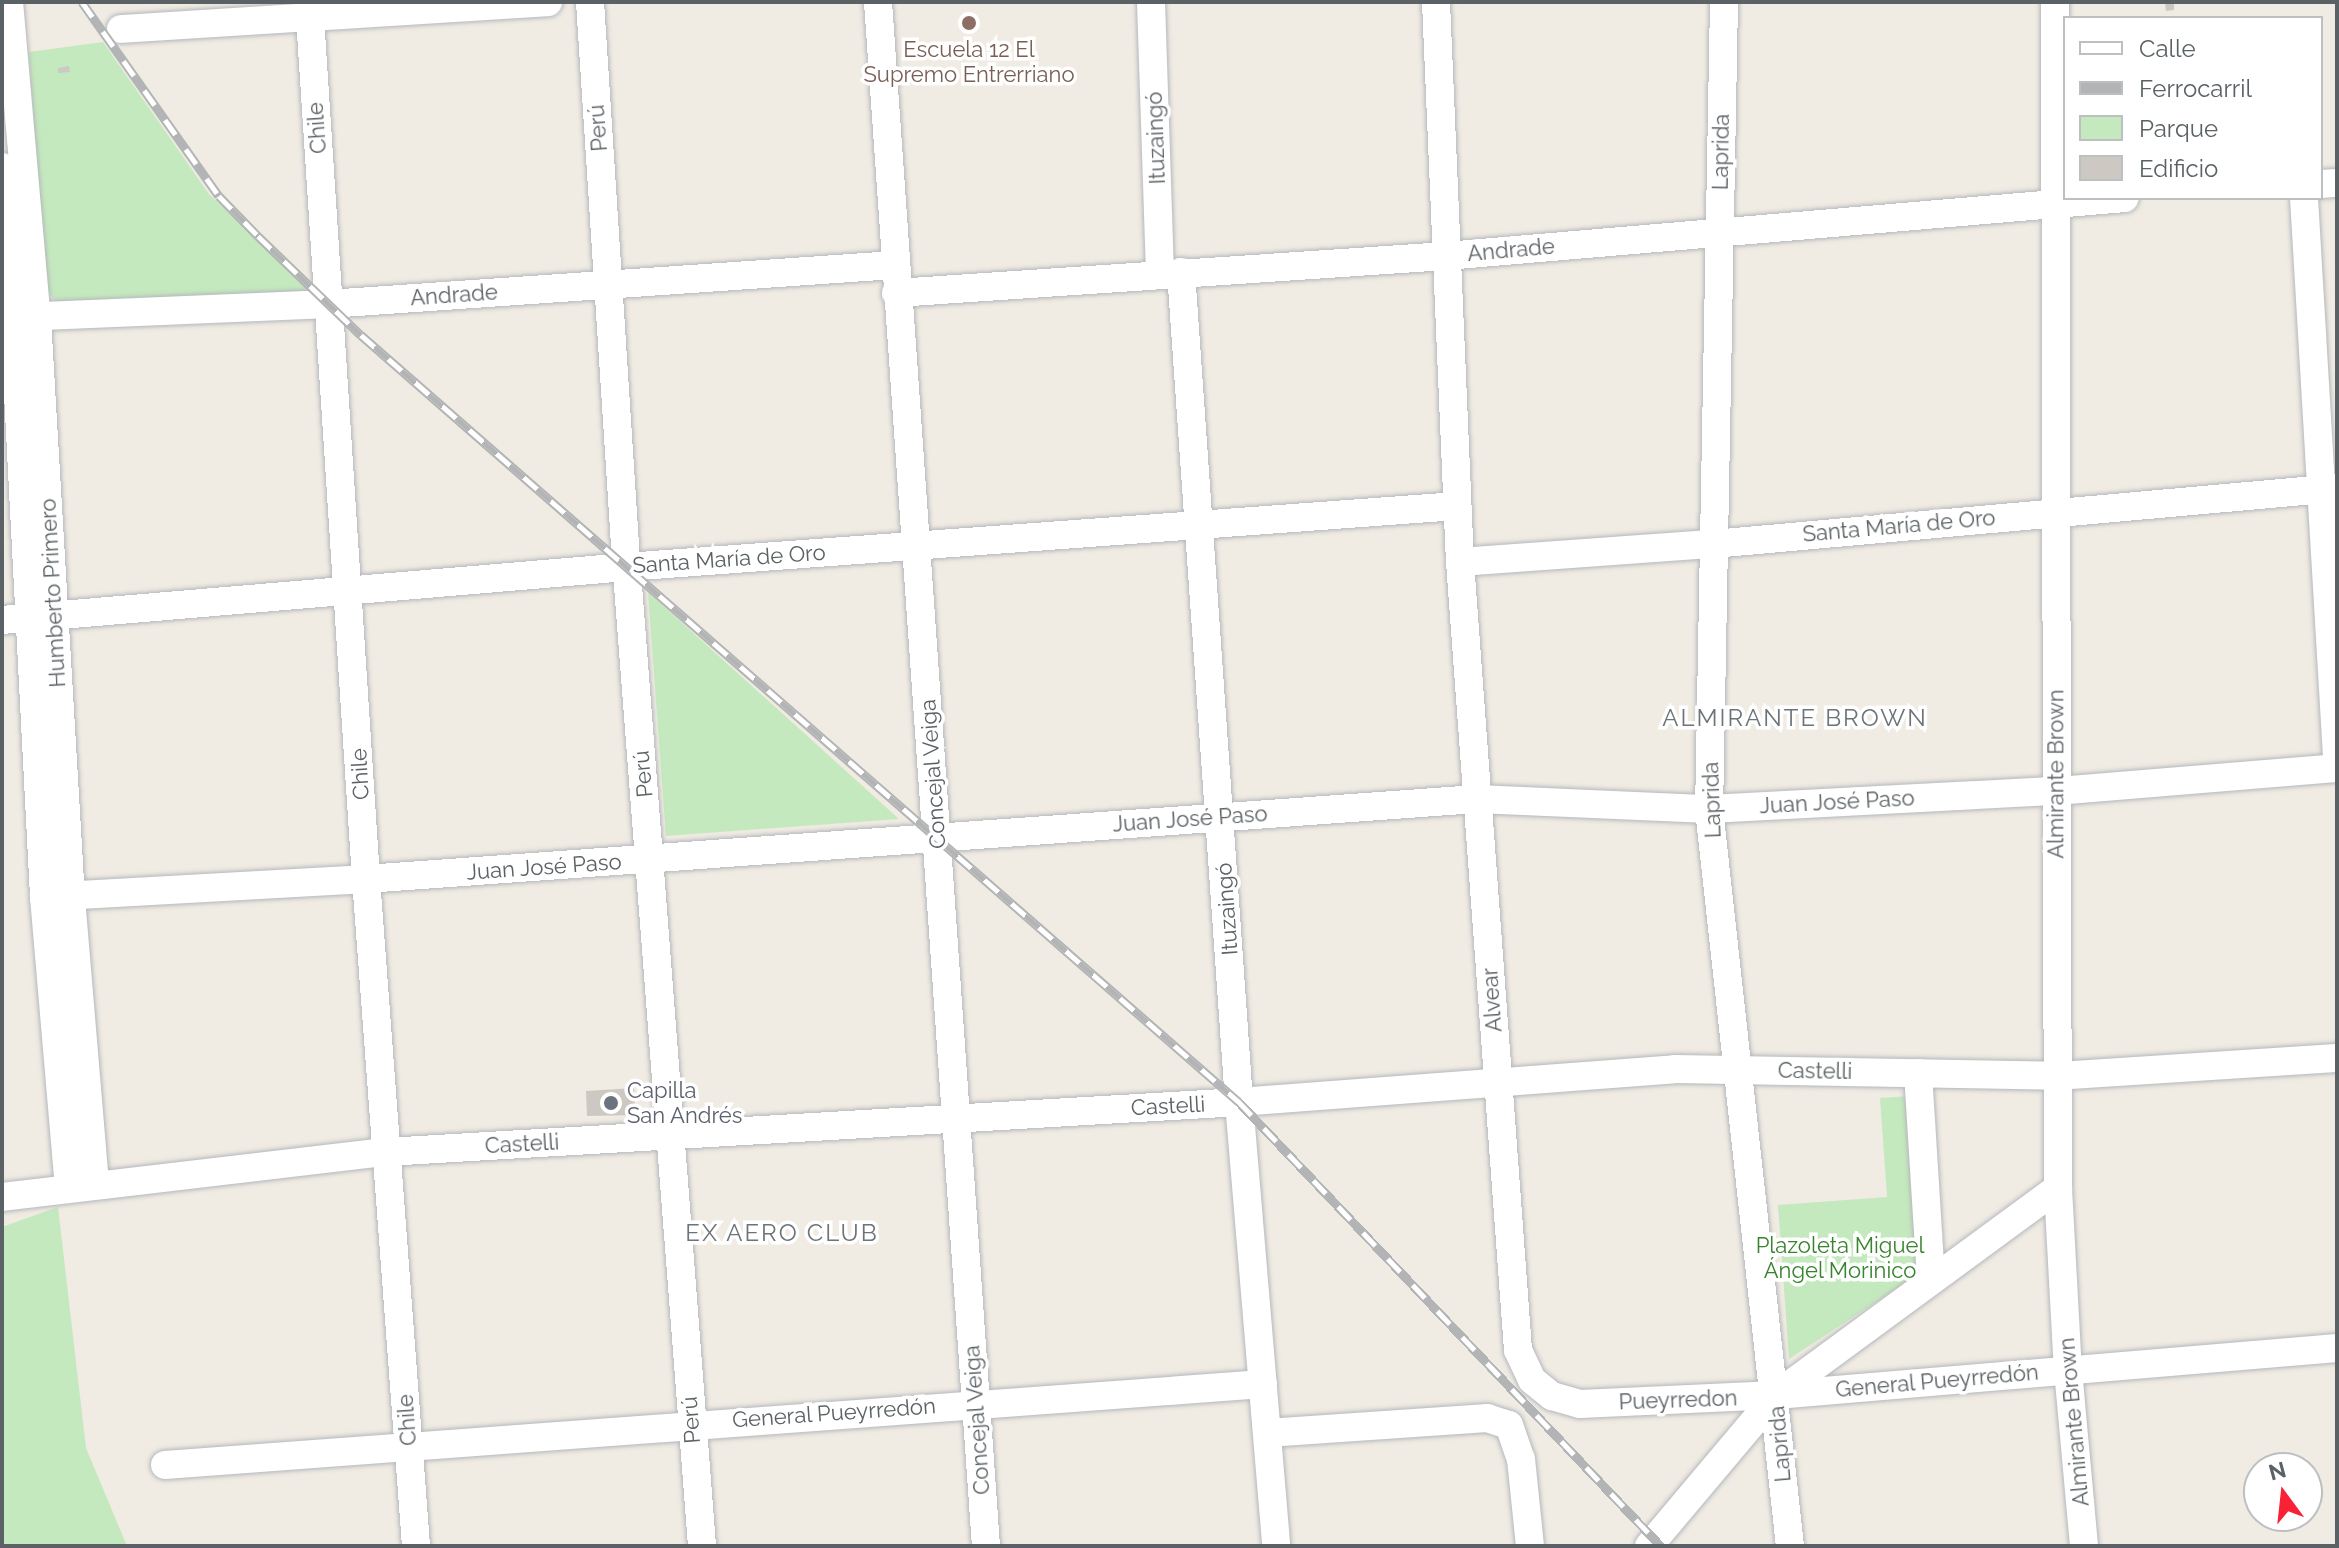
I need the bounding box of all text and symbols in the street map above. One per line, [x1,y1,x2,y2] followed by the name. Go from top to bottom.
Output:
[960,14,978,32] marker: Escuela 12 El Supremo Entrerriano
[2063,16,2323,200] legend
[2139,34,2196,63] text: Calle
[864,36,1074,88] place label: Escuela 12 El Supremo Entrerriano
[2139,74,2252,103] text: Ferrocarril
[1141,91,1171,185] street label: Ituzaingó
[302,101,332,155] street label: Chile
[583,104,613,152] street label: Perú
[1707,113,1735,191] street label: Laprida
[2139,114,2218,143] text: Parque
[2139,154,2218,183] text: Edificio
[1466,233,1556,267] street label: Andrade
[409,279,499,311] street label: Andrade
[35,498,71,688] street label: Humberto Primero
[1802,504,1996,548] street label: Santa María de Oro
[632,539,826,579] street label: Santa María de Oro
[2043,689,2069,859] street label: Almirante Brown
[915,698,951,850] street label: Concejal Veiga
[1662,704,1928,732] district label: ALMIRANTE BROWN
[345,748,375,800] street label: Chile
[628,749,658,799] street label: Perú
[1697,761,1727,839] street label: Laprida
[1758,785,1916,819] street label: Juan José Paso
[1111,800,1269,838] street label: Juan José Paso
[465,848,623,886] street label: Juan José Paso
[1211,862,1243,956] street label: Ituzaingó
[1477,967,1507,1033] street label: Alvear
[1777,1057,1853,1085] street label: Castelli
[627,1077,743,1128] place label: Capilla San Andrés
[1130,1091,1206,1121] street label: Castelli
[602,1094,620,1112] marker: Capilla San Andrés
[484,1129,560,1159] street label: Castelli
[685,1219,879,1247] district label: EX AERO CLUB
[1756,1232,1924,1284] park label: Plazoleta Miguel Ángel Morinico
[2053,1336,2095,1508] street label: Almirante Brown
[959,1344,995,1496] street label: Concejal Veiga
[1834,1359,2040,1403] street label: General Pueyrredón
[1618,1385,1738,1415] street label: Pueyrredon
[392,1393,422,1447] street label: Chile
[731,1393,937,1433] street label: General Pueyrredón
[676,1396,706,1444] street label: Perú
[1764,1405,1796,1483] street label: Laprida
[2243,1452,2323,1532] north arrow
[2266,1456,2289,1485] text: N

